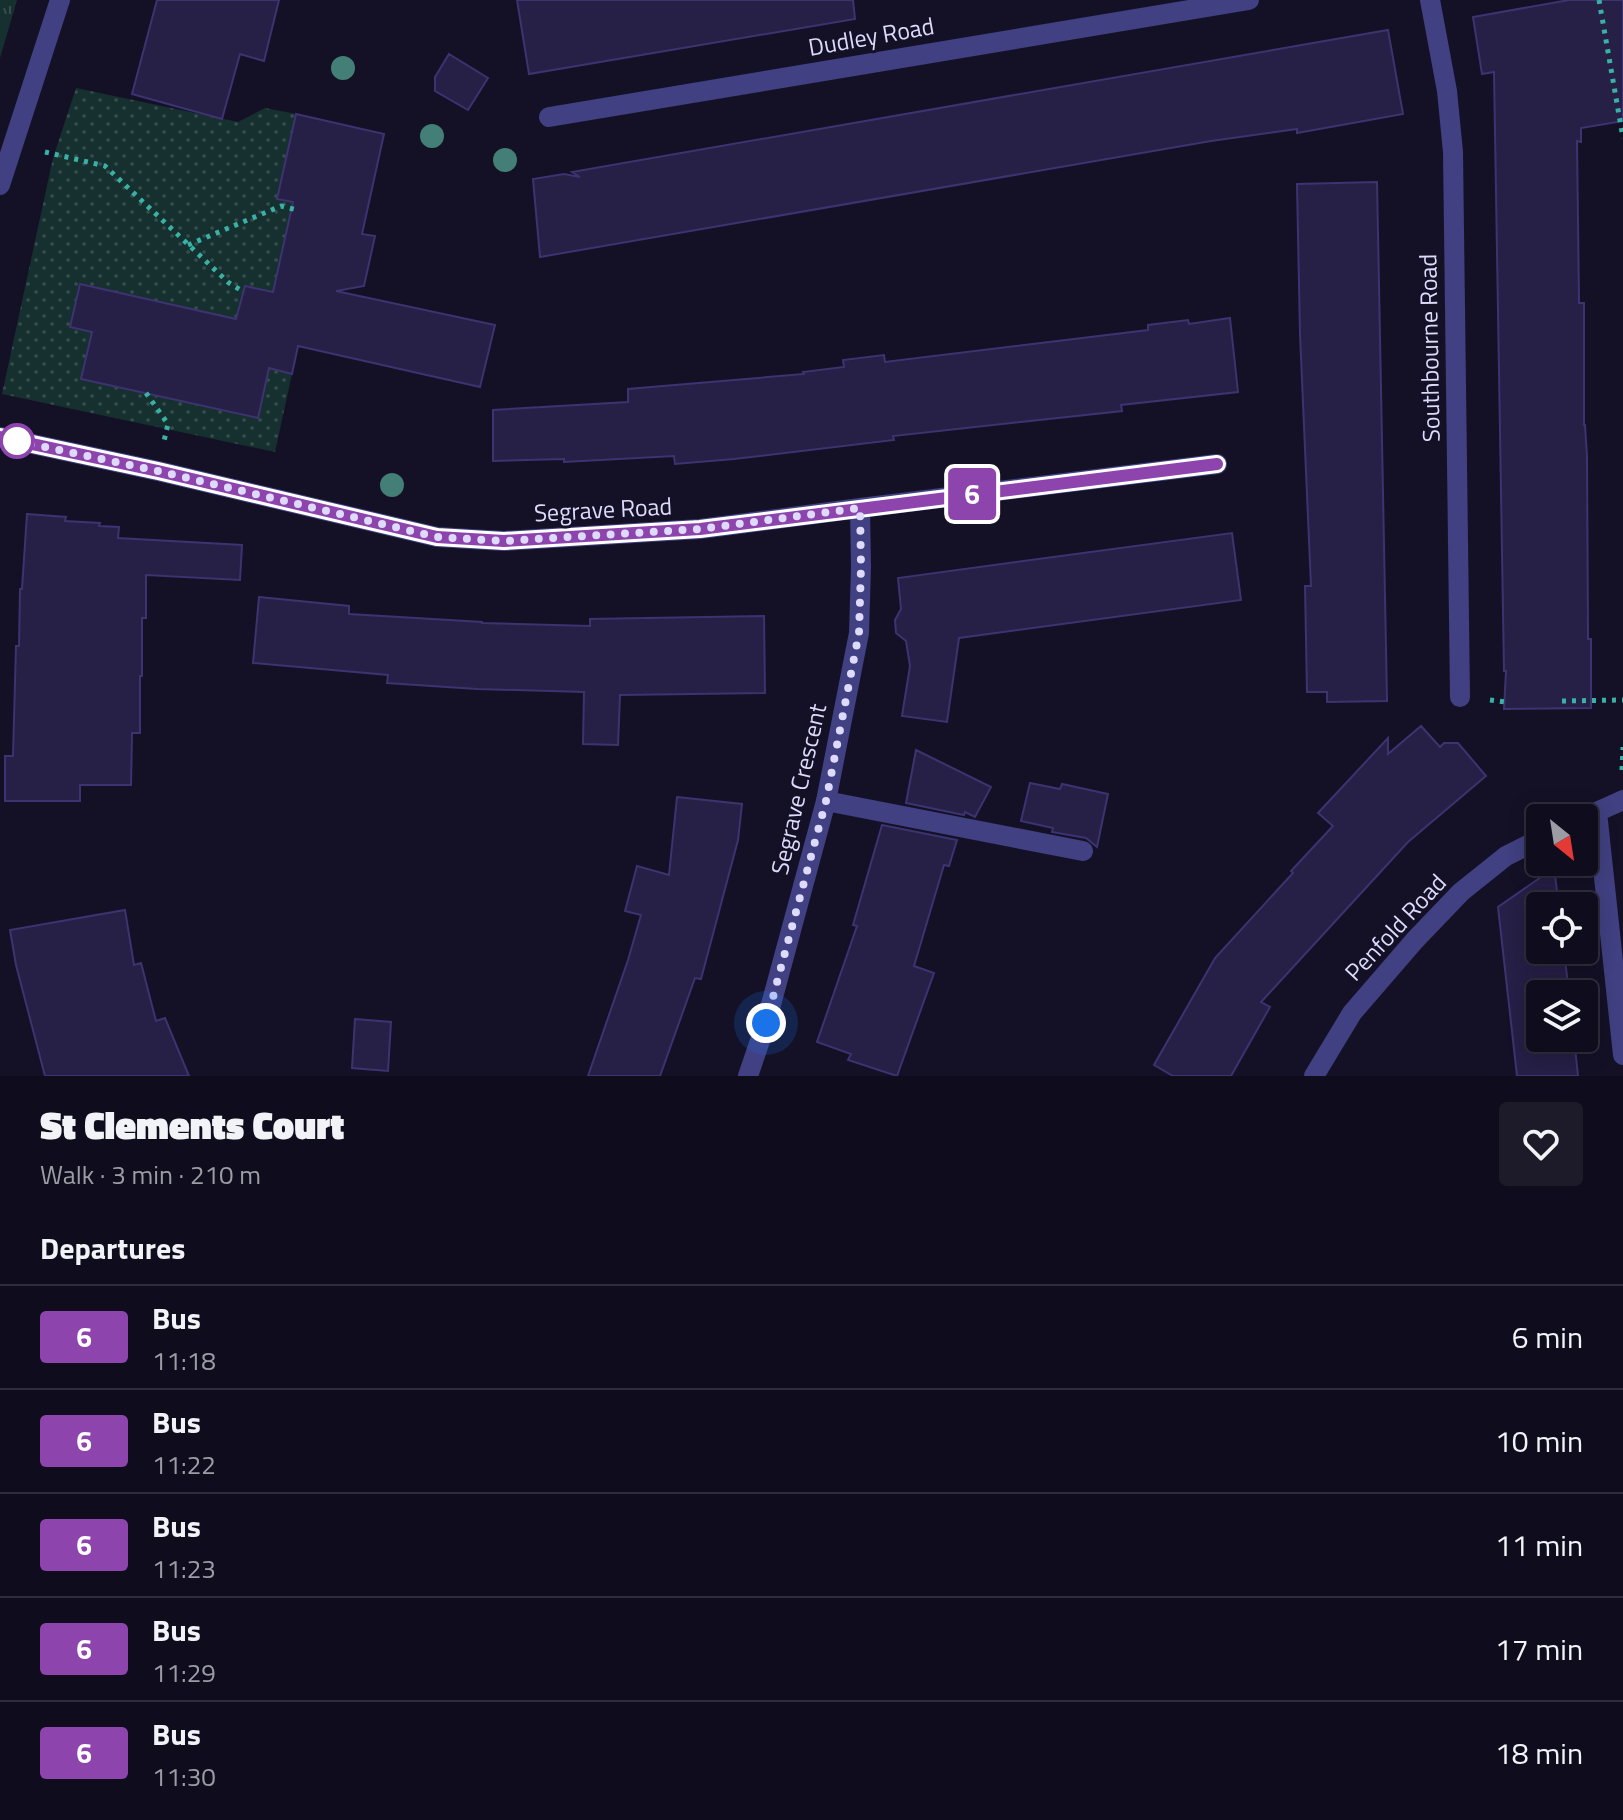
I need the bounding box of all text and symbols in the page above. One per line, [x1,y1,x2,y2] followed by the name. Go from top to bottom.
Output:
[805,7,937,65] street label: Dudley Road
[1409,254,1449,442] street label: Southbourne Road
[0,424,34,458] unlabelled marker
[946,468,998,520] line badge: 6
[964,472,980,515] text: 6
[533,487,673,531] street label: Segrave Road
[761,699,835,878] street label: Segrave Crescent
[1526,804,1598,876] north arrow
[1526,804,1598,1052] map controls
[1336,865,1454,989] street label: Penfold Road
[1526,892,1598,964] button: locate
[1526,980,1598,1052] button: layers
[746,1003,786,1043] your location
[40,1096,344,1154] text: St Clements Court
[1499,1102,1583,1186] button: heart
[40,1155,261,1194] text: Walk · 3 min · 210 m
[40,1225,185,1271] text: Departures
[152,1295,201,1341] text: Bus
[1512,1314,1583,1360] text: 6 min
[76,1315,92,1358] text: 6
[152,1341,216,1380] text: 11:18
[152,1399,201,1445] text: Bus
[1495,1418,1583,1464] text: 10 min
[76,1419,92,1462] text: 6
[152,1445,216,1484] text: 11:22
[152,1503,201,1549] text: Bus
[1495,1522,1583,1568] text: 11 min
[76,1523,92,1566] text: 6
[152,1549,216,1588] text: 11:23
[152,1607,201,1653] text: Bus
[1495,1626,1583,1672] text: 17 min
[76,1627,92,1670] text: 6
[152,1653,216,1692] text: 11:29
[152,1711,201,1757] text: Bus
[1495,1730,1583,1776] text: 18 min
[76,1731,92,1774] text: 6
[152,1757,216,1796] text: 11:30

